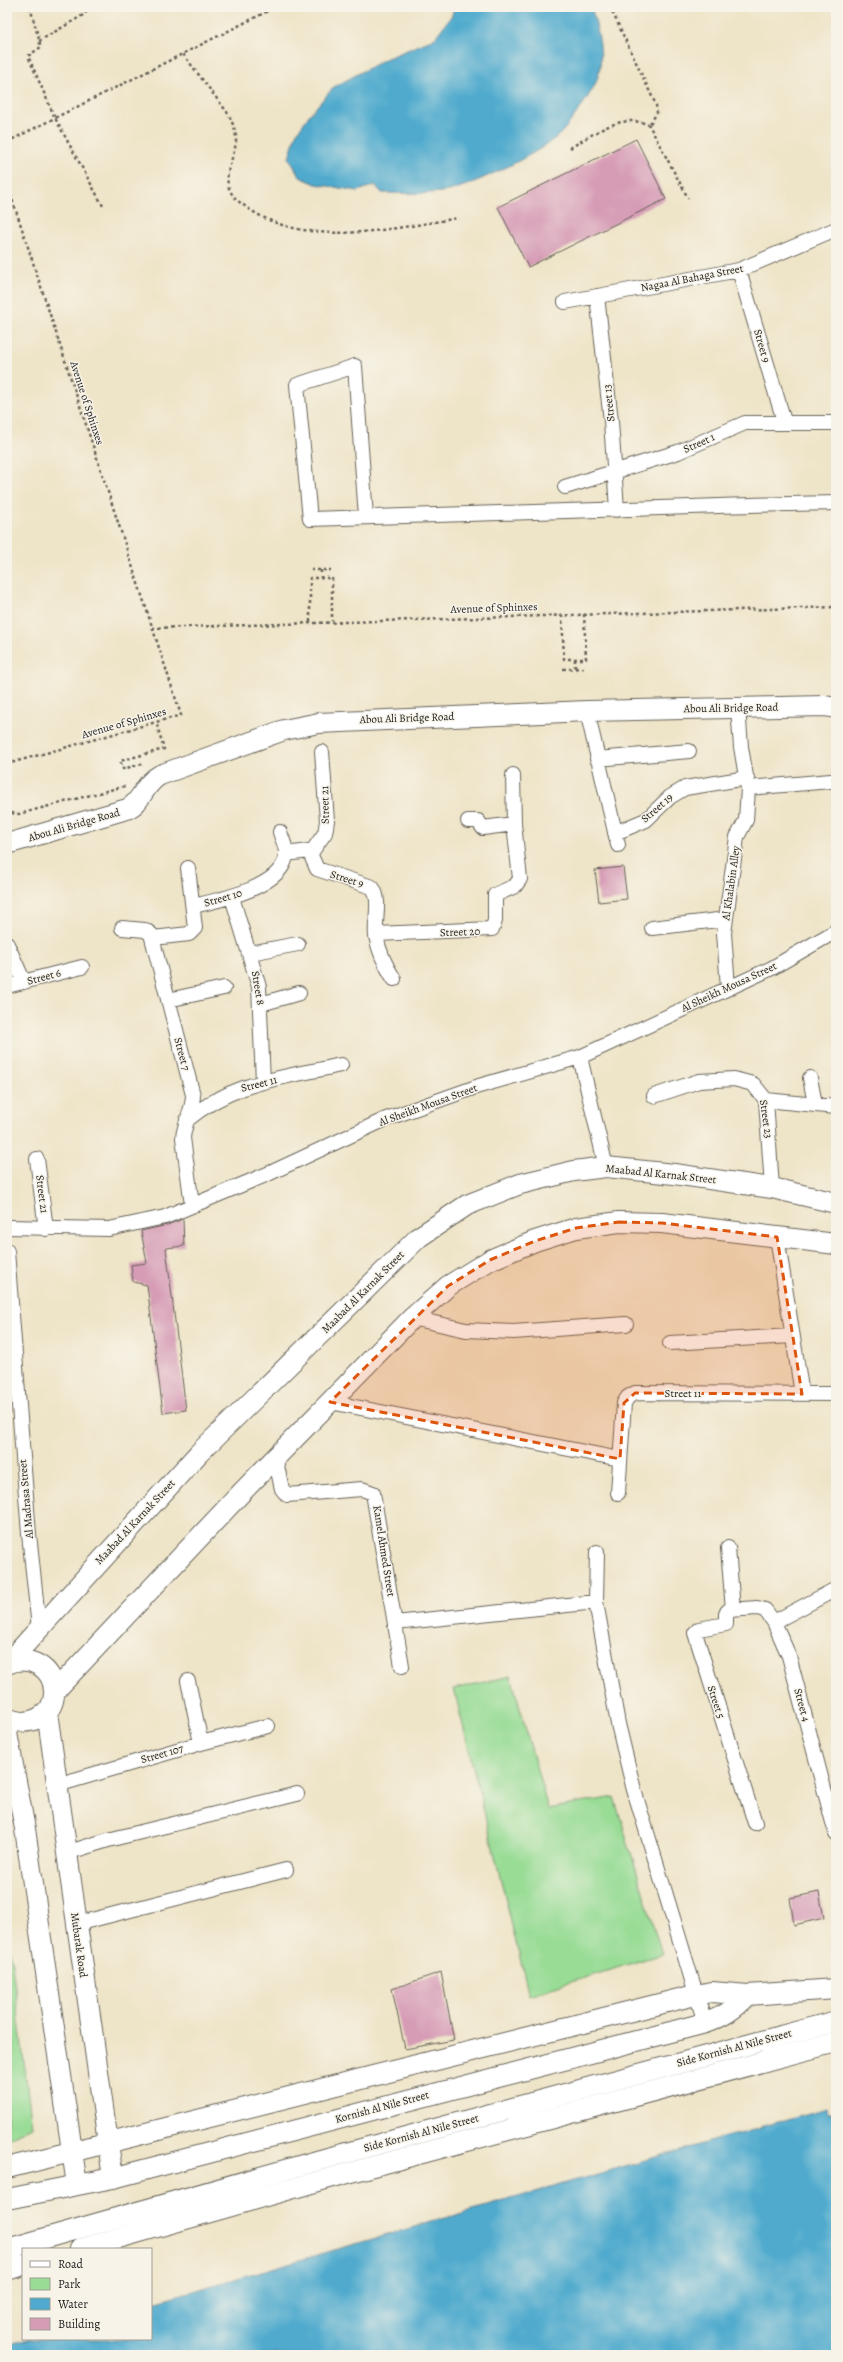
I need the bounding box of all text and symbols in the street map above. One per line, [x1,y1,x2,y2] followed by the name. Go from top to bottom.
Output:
[639,261,745,295] street label: Nagaa Al Bahaga Street
[750,327,774,365] street label: Street 9
[66,358,108,447] street label: Avenue of Sphinxes
[600,384,618,422] street label: Street 13
[681,429,717,457] street label: Street 1
[449,599,538,617] street label: Avenue of Sphinxes
[682,700,779,716] street label: Abou Ali Bridge Road
[79,704,168,743] street label: Avenue of Sphinxes
[358,709,455,727] street label: Abou Ali Bridge Road
[317,786,333,824] street label: Street 21
[638,790,676,826] street label: Street 19
[25,805,122,846] street label: Abou Ali Bridge Road
[718,845,744,922] street label: Al Khalabin Alley
[328,867,366,891] street label: Street 9
[202,885,244,911] street label: Street 10
[440,924,481,940] street label: Street 20
[678,958,779,1016] street label: Al Sheikh Mousa Street
[25,965,63,989] street label: Street 6
[248,970,268,1006] street label: Street 8
[170,1036,194,1073] street label: Street 7
[239,1072,279,1096] street label: Street 11
[376,1080,480,1130] street label: Al Sheikh Mousa Street
[756,1099,776,1139] street label: Street 23
[605,1161,717,1187] street label: Maabad Al Karnak Street
[32,1174,52,1214] street label: Street 21
[318,1247,408,1337] street label: Maabad Al Karnak Street
[665,1386,702,1401] street label: Street 11
[15,1458,37,1540] street label: Al Madrasa Street
[92,1476,179,1568] street label: Maabad Al Karnak Street
[369,1504,399,1598] street label: Kamel Ahmed Street
[704,1684,728,1721] street label: Street 5
[790,1687,814,1723] street label: Street 4
[139,1741,185,1767] street label: Street 107
[67,1912,91,1979] street label: Mubarak Road
[675,2025,794,2071] street label: Side Kornish Al Nile Street
[333,2087,431,2127] street label: Kornish Al Nile Street
[362,2110,481,2156] street label: Side Kornish Al Nile Street
[22,2248,152,2340] legend
[58,2256,84,2272] text: Road
[58,2276,81,2292] text: Park
[57,2296,88,2312] text: Water
[58,2316,100,2332] text: Building

